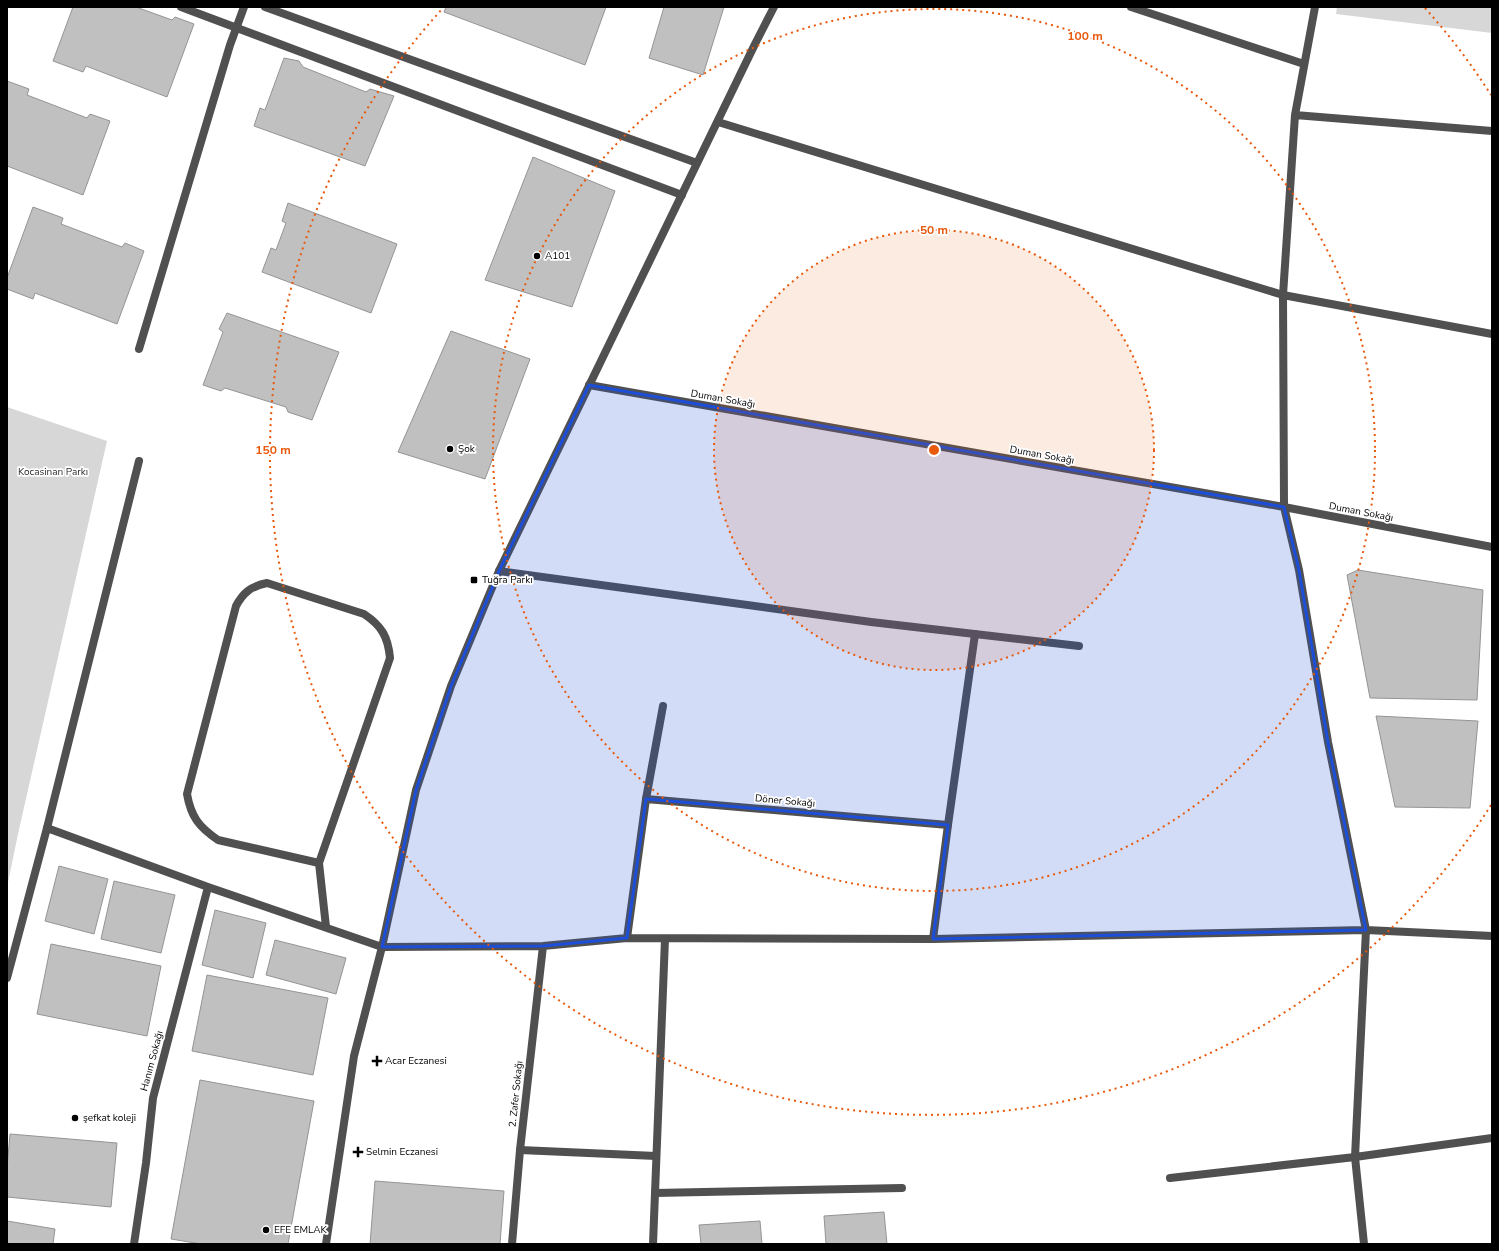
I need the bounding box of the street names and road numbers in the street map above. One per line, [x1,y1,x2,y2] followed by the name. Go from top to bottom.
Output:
[690,386,756,412] street label: Duman Sokağı
[1009,442,1075,468] street label: Duman Sokağı
[1328,499,1394,525] street label: Duman Sokağı
[754,791,816,811] street label: Döner Sokağı
[137,1029,167,1093] street label: Hanım Sokağı
[506,1060,526,1128] street label: 2. Zafer Sokağı

